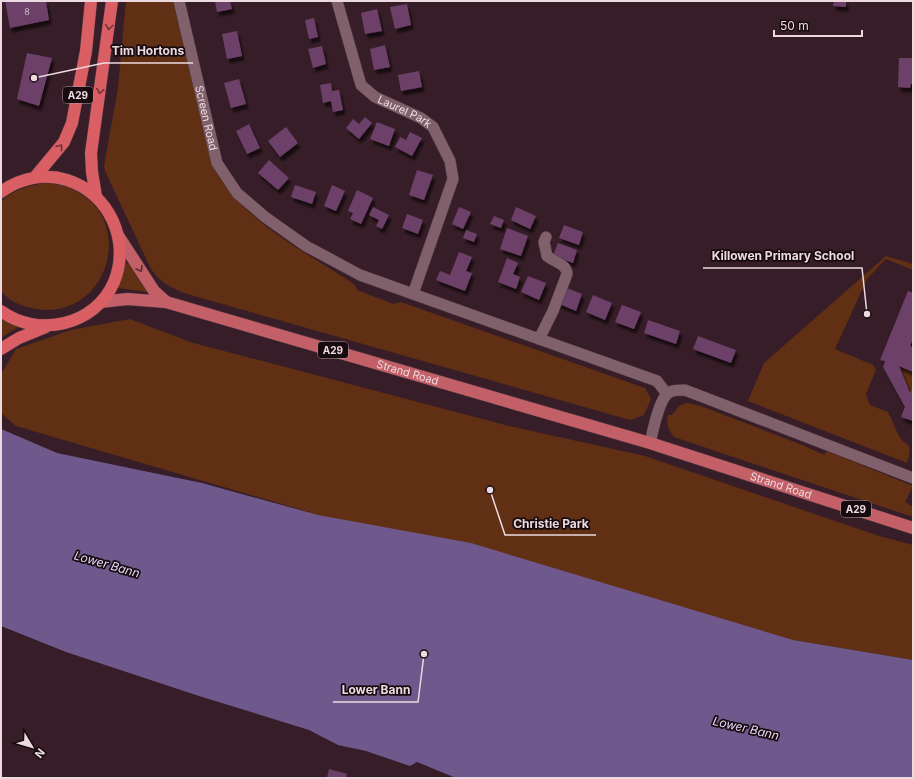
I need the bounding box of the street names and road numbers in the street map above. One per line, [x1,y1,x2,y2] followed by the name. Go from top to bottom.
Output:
[192,84,221,152] street label: Screen Road
[63,87,93,103] road number: A29
[376,92,435,131] street label: Laurel Park
[318,342,348,358] road number: A29
[375,357,440,388] street label: Strand Road
[748,469,813,502] street label: Strand Road
[841,501,871,517] road number: A29

